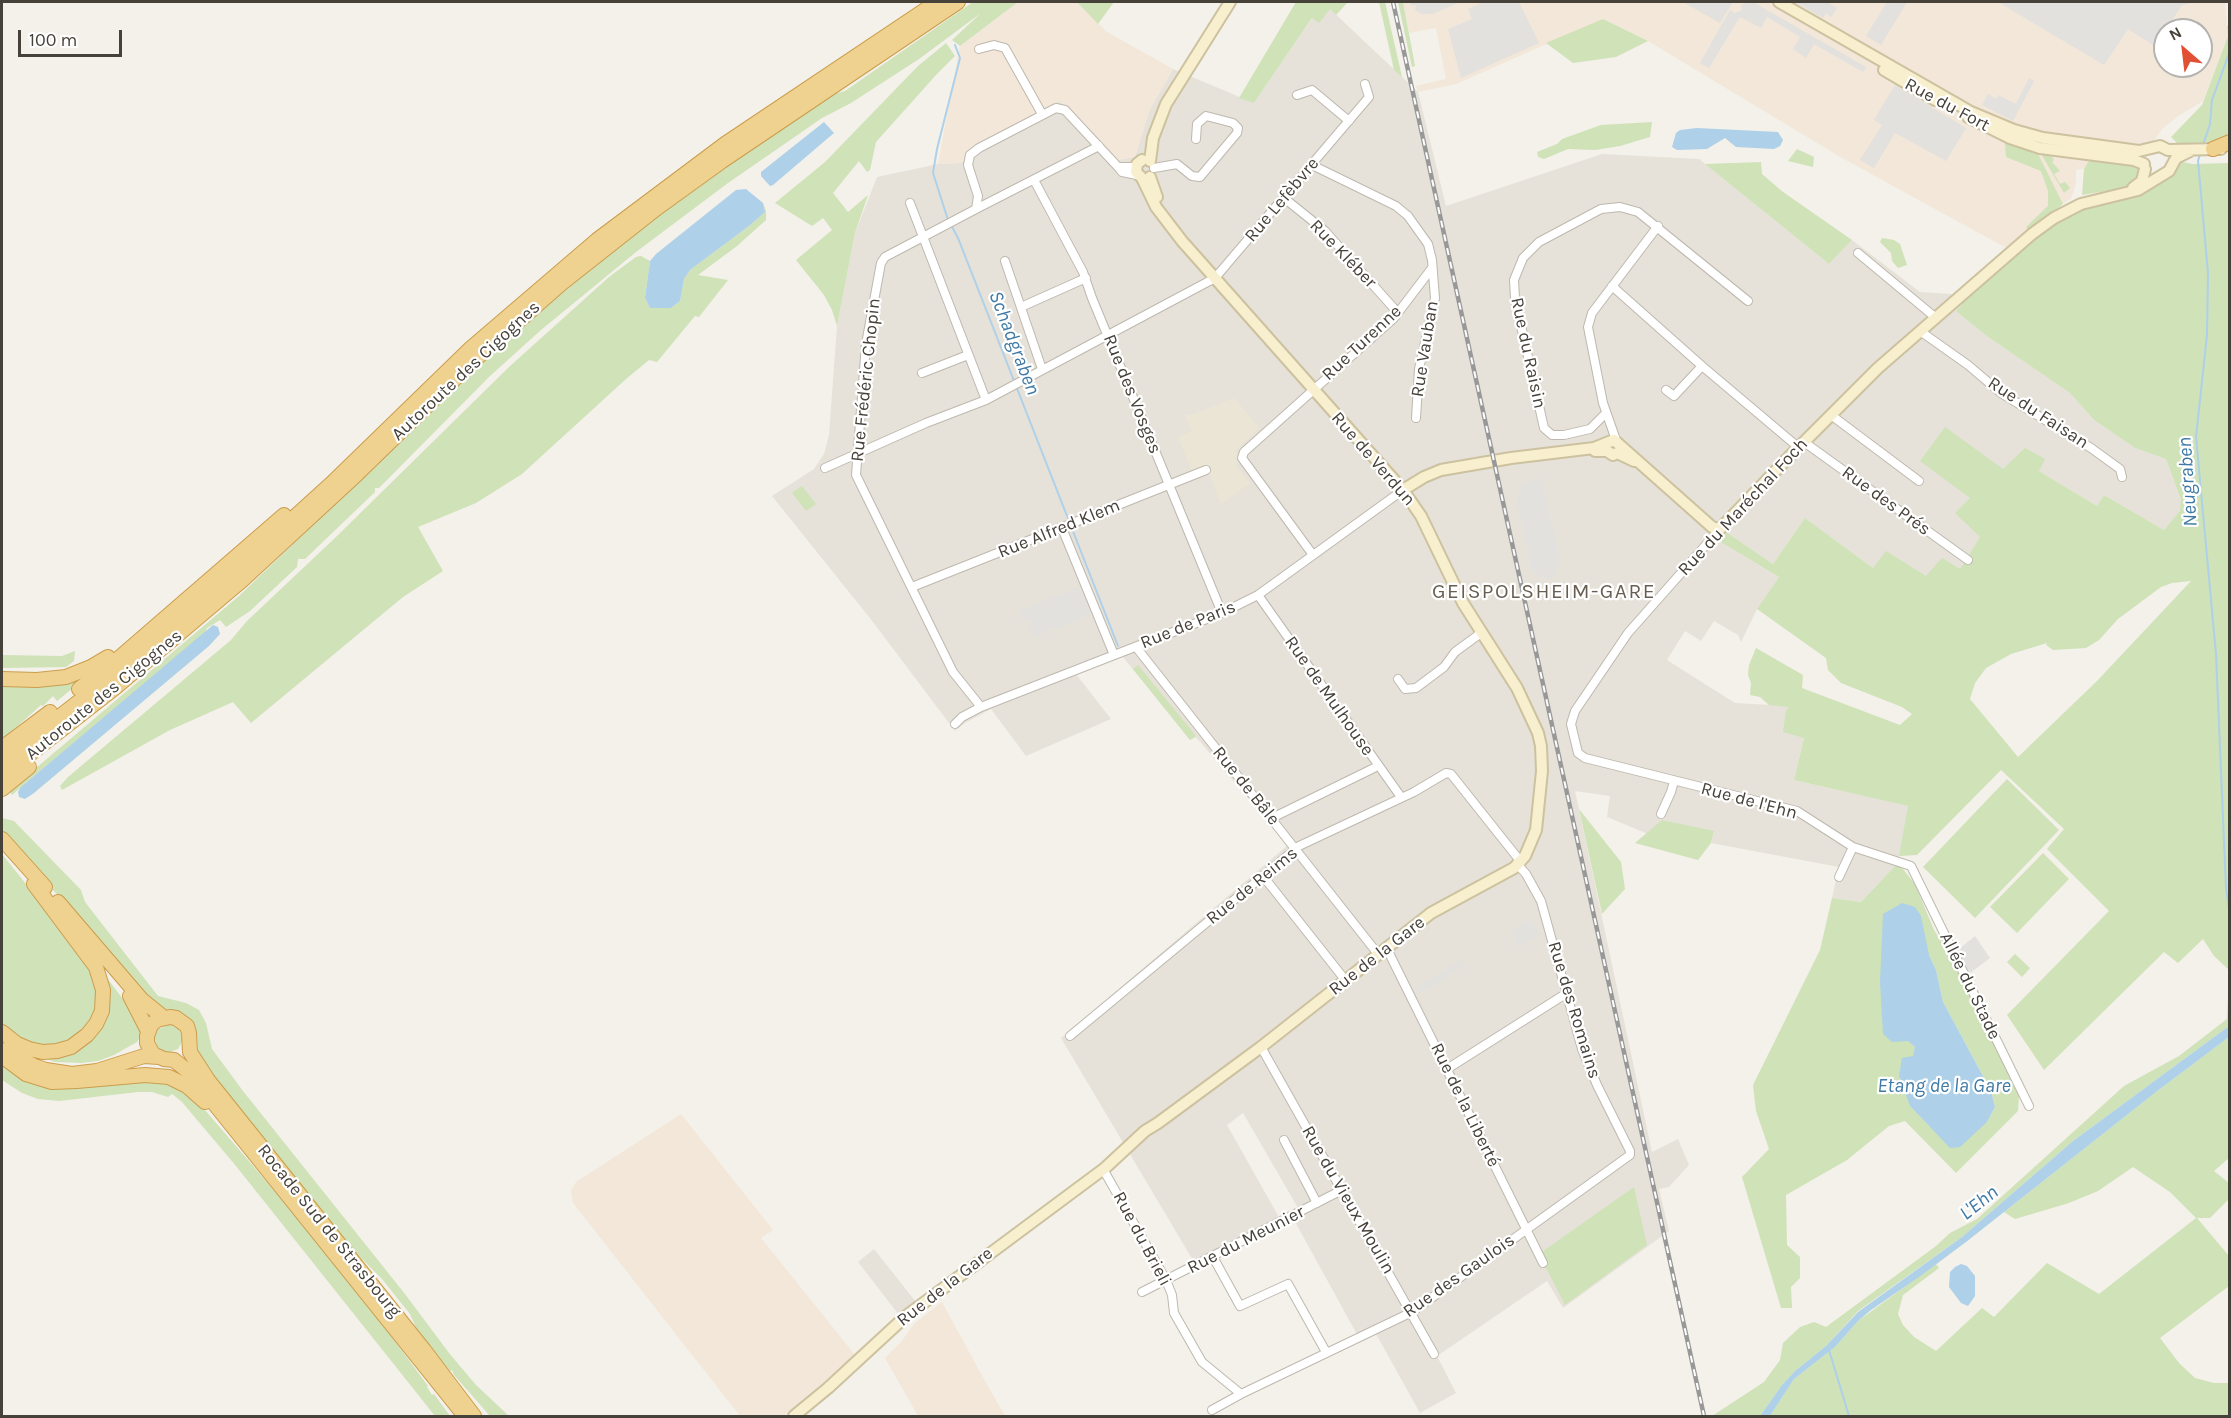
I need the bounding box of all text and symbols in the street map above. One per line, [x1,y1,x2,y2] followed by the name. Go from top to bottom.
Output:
[21,18,124,56] scale bar
[2153,18,2213,78] north arrow
[2166,22,2185,45] text: N
[29,29,77,51] text: 100 m
[1901,74,1993,136] street label: Rue du Fort
[1240,153,1324,247] street label: Rue Lefèbvre
[1305,215,1381,293] street label: Rue Kléber
[983,288,1045,398] water label: Schadgraben
[1506,295,1550,411] street label: Rue du Raisin
[387,297,545,445] street label: Autoroute des Cigognes
[847,297,885,463] street label: Rue Frédéric Chopin
[1407,299,1443,399] street label: Rue Vauban
[1318,301,1406,385] street label: Rue Turenne
[1098,331,1166,457] street label: Rue des Vosges
[1984,372,2092,454] street label: Rue du Faisan
[1326,408,1420,510] street label: Rue de Verdun
[1674,434,1812,580] street label: Rue du Maréchal Foch
[2173,436,2203,528] water label: Neugraben
[1837,462,1935,540] street label: Rue des Prés
[995,495,1123,563] street label: Rue Alfred Klem
[1432,579,1656,605] district label: GEISPOLSHEIM-GARE
[1137,596,1239,654] street label: Rue de Paris
[21,625,187,765] street label: Autoroute des Cigognes
[1280,632,1378,760] street label: Rue de Mulhouse
[1208,742,1284,830] street label: Rue de Bâle
[1698,778,1800,824] street label: Rue de l'Ehn
[1202,843,1302,929] street label: Rue de Reims
[1325,912,1429,1000] street label: Rue de la Gare
[1935,929,2005,1043] street label: Allée du Stade
[1543,939,1605,1081] street label: Rue des Romains
[1426,1040,1504,1170] street label: Rue de la Liberté
[1877,1074,2011,1098] water label: Etang de la Gare
[1297,1122,1399,1278] street label: Rue du Vieux Moulin
[252,1140,406,1322] street label: Rocade Sud de Strasbourg
[1955,1180,2003,1226] water label: L'Ehn
[1108,1188,1176,1290] street label: Rue du Brieli
[1184,1201,1308,1279] street label: Rue du Meunier
[1399,1230,1519,1322] street label: Rue des Gaulois
[893,1243,997,1331] street label: Rue de la Gare

